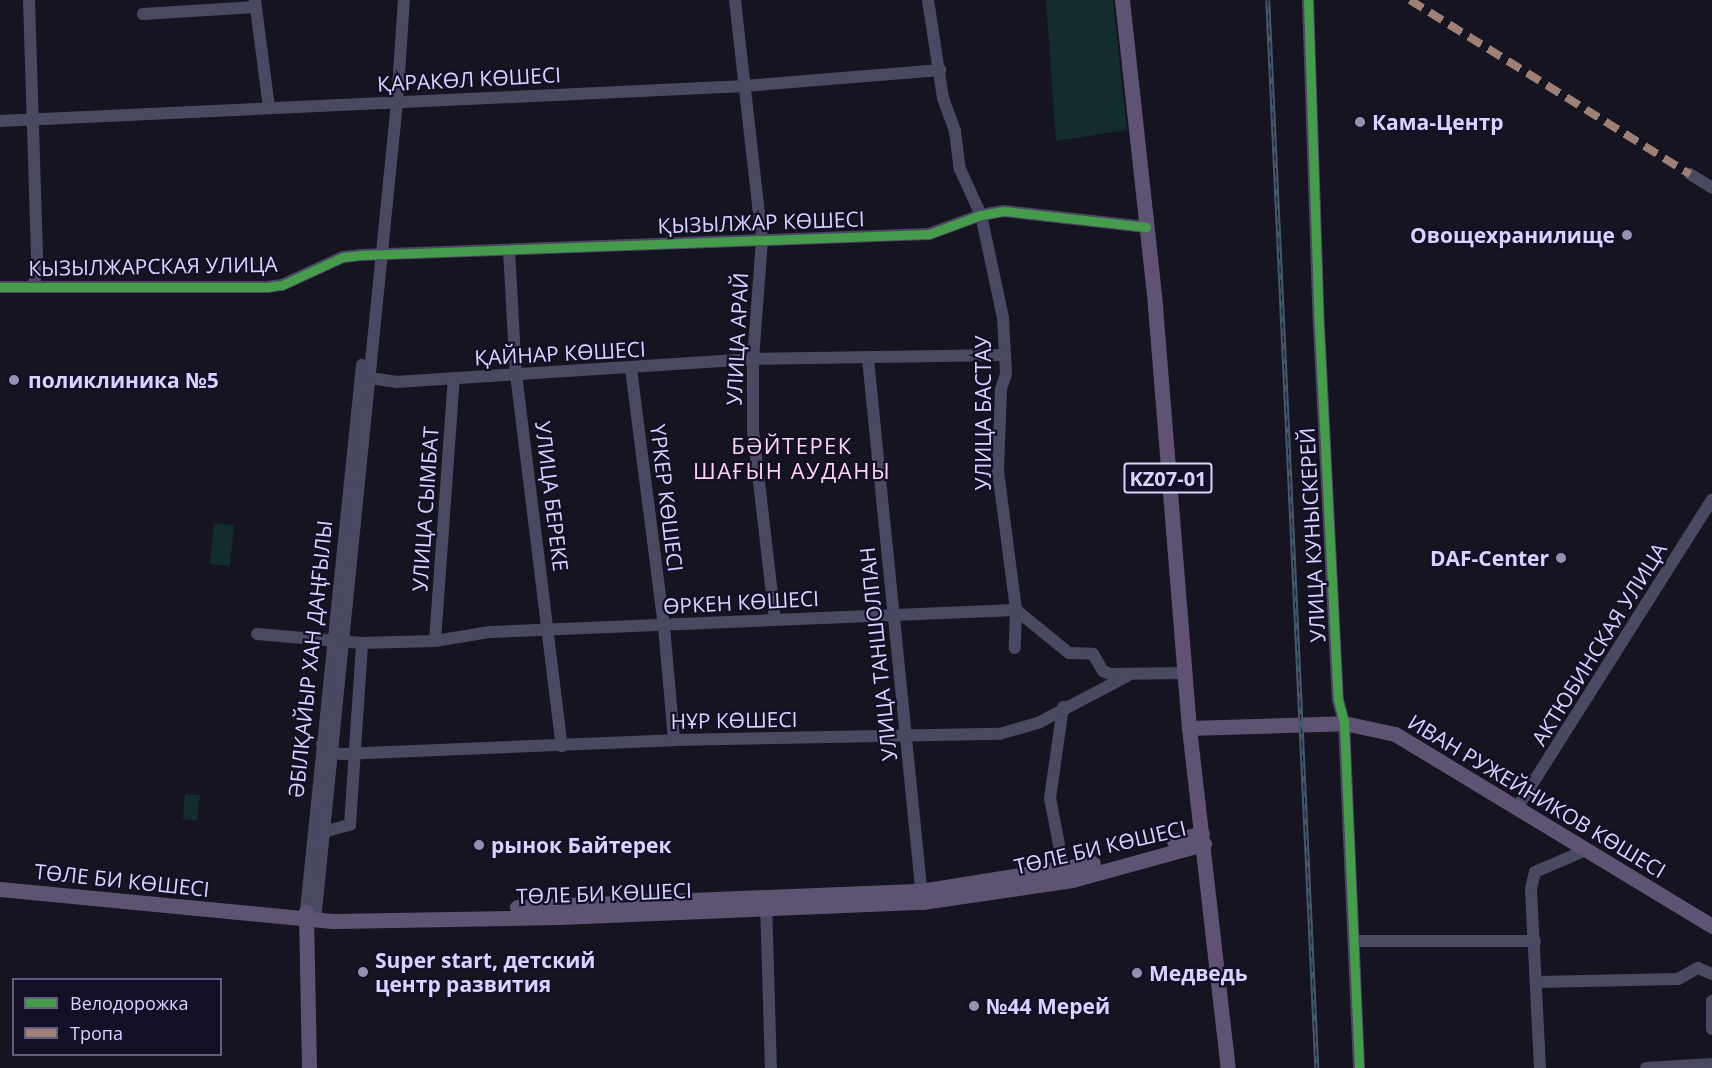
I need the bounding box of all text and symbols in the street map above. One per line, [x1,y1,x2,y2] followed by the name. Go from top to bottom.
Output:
[376,62,562,96] street label: ҚАРАКӨЛ КӨШЕСІ
[1372,109,1504,135] place label: Кама-Центр
[1353,115,1367,129] marker: Кама-Центр
[657,206,865,238] street label: ҚЫЗЫЛЖАР КӨШЕСІ
[1410,222,1615,248] place label: Овощехранилище
[1620,228,1634,242] marker: Овощехранилище
[28,251,278,281] street label: КЫЗЫЛЖАРСКАЯ УЛИЦА
[721,272,753,406] street label: УЛИЦА АРАЙ
[970,335,996,491] street label: УЛИЦА БАСТАУ
[474,336,646,370] street label: ҚАЙНАР КӨШЕСІ
[28,367,219,393] place label: поликлиника №5
[5,371,23,389] marker: поликлиника №5
[530,419,574,573] street label: УЛИЦА БЕРЕКЕ
[645,423,689,573] street label: ҮРКЕР КӨШЕСІ
[407,426,443,592] street label: УЛИЦА СЫМБАТ
[1294,427,1330,643] street label: УЛИЦА КУНЫСКЕРЕЙ
[693,432,891,484] district label: БӘЙТЕРЕК ШАҒЫН АУДАНЫ
[1123,461,1213,495] road number: KZ07-01
[283,519,337,799] street label: ӘБІЛҚАЙЫР ХАН ДАҢҒЫЛЫ
[1526,538,1672,750] street label: АКТЮБИНСКАЯ УЛИЦА
[1430,545,1549,571] place label: DAF-Center
[854,546,902,762] street label: УЛИЦА ТАНШОЛПАН
[1554,551,1568,565] marker: DAF-Center
[662,585,820,619] street label: ӨРКЕН КӨШЕСІ
[670,706,798,734] street label: НҰР КӨШЕСІ
[1404,709,1670,883] street label: ИВАН РУЖЕЙНИКОВ КӨШЕСІ
[1012,815,1188,879] street label: ТӨЛЕ БИ КӨШЕСІ
[491,832,671,858] place label: рынок Байтерек
[472,838,486,852] marker: рынок Байтерек
[33,858,211,902] street label: ТӨЛЕ БИ КӨШЕСІ
[516,877,692,909] street label: ТӨЛЕ БИ КӨШЕСІ
[375,947,595,997] place label: Super start, детский центр развития
[1149,960,1248,986] place label: Медведь
[356,965,370,979] marker: Super start, детский центр развития
[1130,966,1144,980] marker: Медведь
[12,978,222,1056] legend
[70,991,188,1015] text: Велодорожка
[986,993,1110,1019] place label: №44 Мерей
[967,999,981,1013] marker: №44 Мерей
[70,1021,123,1045] text: Тропа

